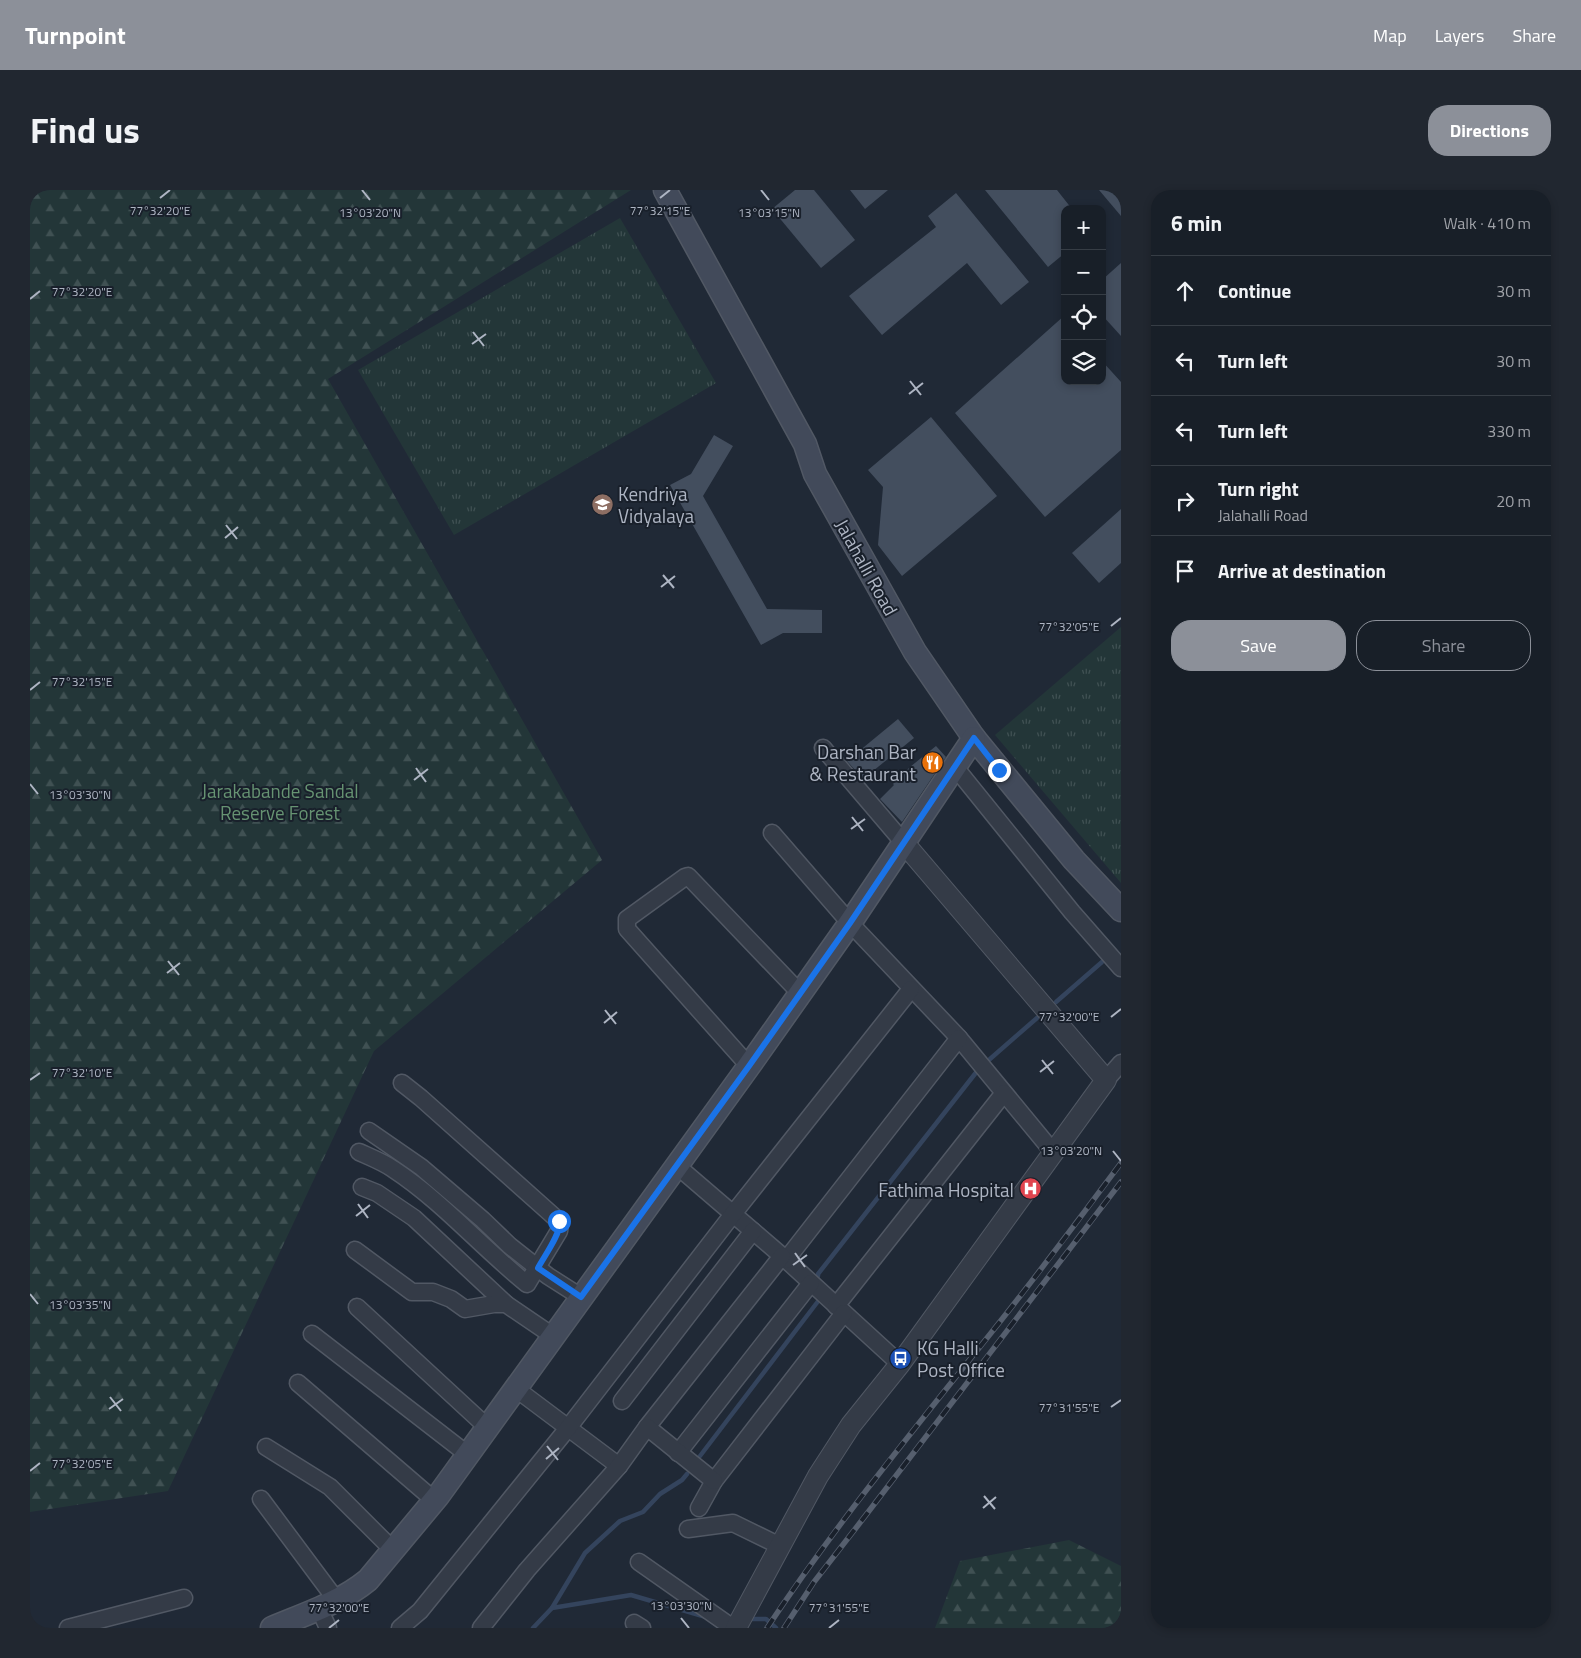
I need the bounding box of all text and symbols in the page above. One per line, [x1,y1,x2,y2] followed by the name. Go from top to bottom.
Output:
[25,17,126,53] text: Turnpoint
[1373,22,1407,49] text: Map
[1435,22,1484,49] text: Layers
[1512,22,1556,49] text: Share
[30,103,140,157] text: Find us
[1428,105,1551,156] button: Directions
[130,201,191,220] text: 77°32'20"E
[630,201,691,220] text: 77°32'15"E
[339,203,401,222] text: 13°03'20"N
[738,203,800,222] text: 13°03'15"N
[1061,205,1106,385] map controls
[1061,205,1106,250] button: +
[1171,207,1222,239] text: 6 min
[1443,211,1531,235] text: Walk · 410 m
[1061,250,1106,295] button: −
[1218,276,1291,305] text: Continue
[1171,277,1199,305] icon: ahead
[1496,279,1531,303] text: 30 m
[52,282,113,301] text: 77°32'20"E
[1061,295,1106,340] button: locate
[1061,340,1106,385] button: layers
[1218,346,1288,375] text: Turn left
[1171,347,1199,375] icon: left
[1496,349,1531,373] text: 30 m
[1218,416,1288,445] text: Turn left
[1171,417,1199,445] icon: left
[1487,419,1531,443] text: 330 m
[1218,474,1299,503] text: Turn right
[618,479,695,530] place label: Kendriya Vidyalaya
[1171,487,1199,515] icon: right
[1496,489,1531,513] text: 20 m
[590,492,614,516] school or university icon: Kendriya Vidyalaya
[1218,503,1308,527] text: Jalahalli Road
[828,513,906,621] street label: Jalahalli Road
[1218,556,1386,585] text: Arrive at destination
[1171,557,1199,585] icon: arrive
[1039,617,1100,636] text: 77°32'05"E
[1171,620,1346,671] button: Save
[1356,620,1531,671] button: Share
[52,672,113,691] text: 77°32'15"E
[810,737,916,788] place label: Darshan Bar & Restaurant
[920,750,944,774] restaurant icon: Darshan Bar & Restaurant
[988,759,1011,782] route end
[201,776,359,827] park label: Jarakabande Sandal Reserve Forest
[49,785,111,804] text: 13°03'30"N
[1039,1007,1100,1026] text: 77°32'00"E
[52,1063,113,1082] text: 77°32'10"E
[1040,1141,1102,1160] text: 13°03'20"N
[878,1175,1014,1204] place label: Fathima Hospital
[1018,1177,1042,1201] hospital icon: Fathima Hospital
[548,1210,571,1233] route start
[49,1295,111,1314] text: 13°03'35"N
[917,1333,1005,1384] place label: KG Halli Post Office
[889,1346,913,1370] bus stop icon: KG Halli Post Office
[1039,1398,1100,1417] text: 77°31'55"E
[52,1454,113,1473] text: 77°32'05"E
[650,1596,712,1615] text: 13°03'30"N
[309,1598,370,1617] text: 77°32'00"E
[809,1598,870,1617] text: 77°31'55"E

